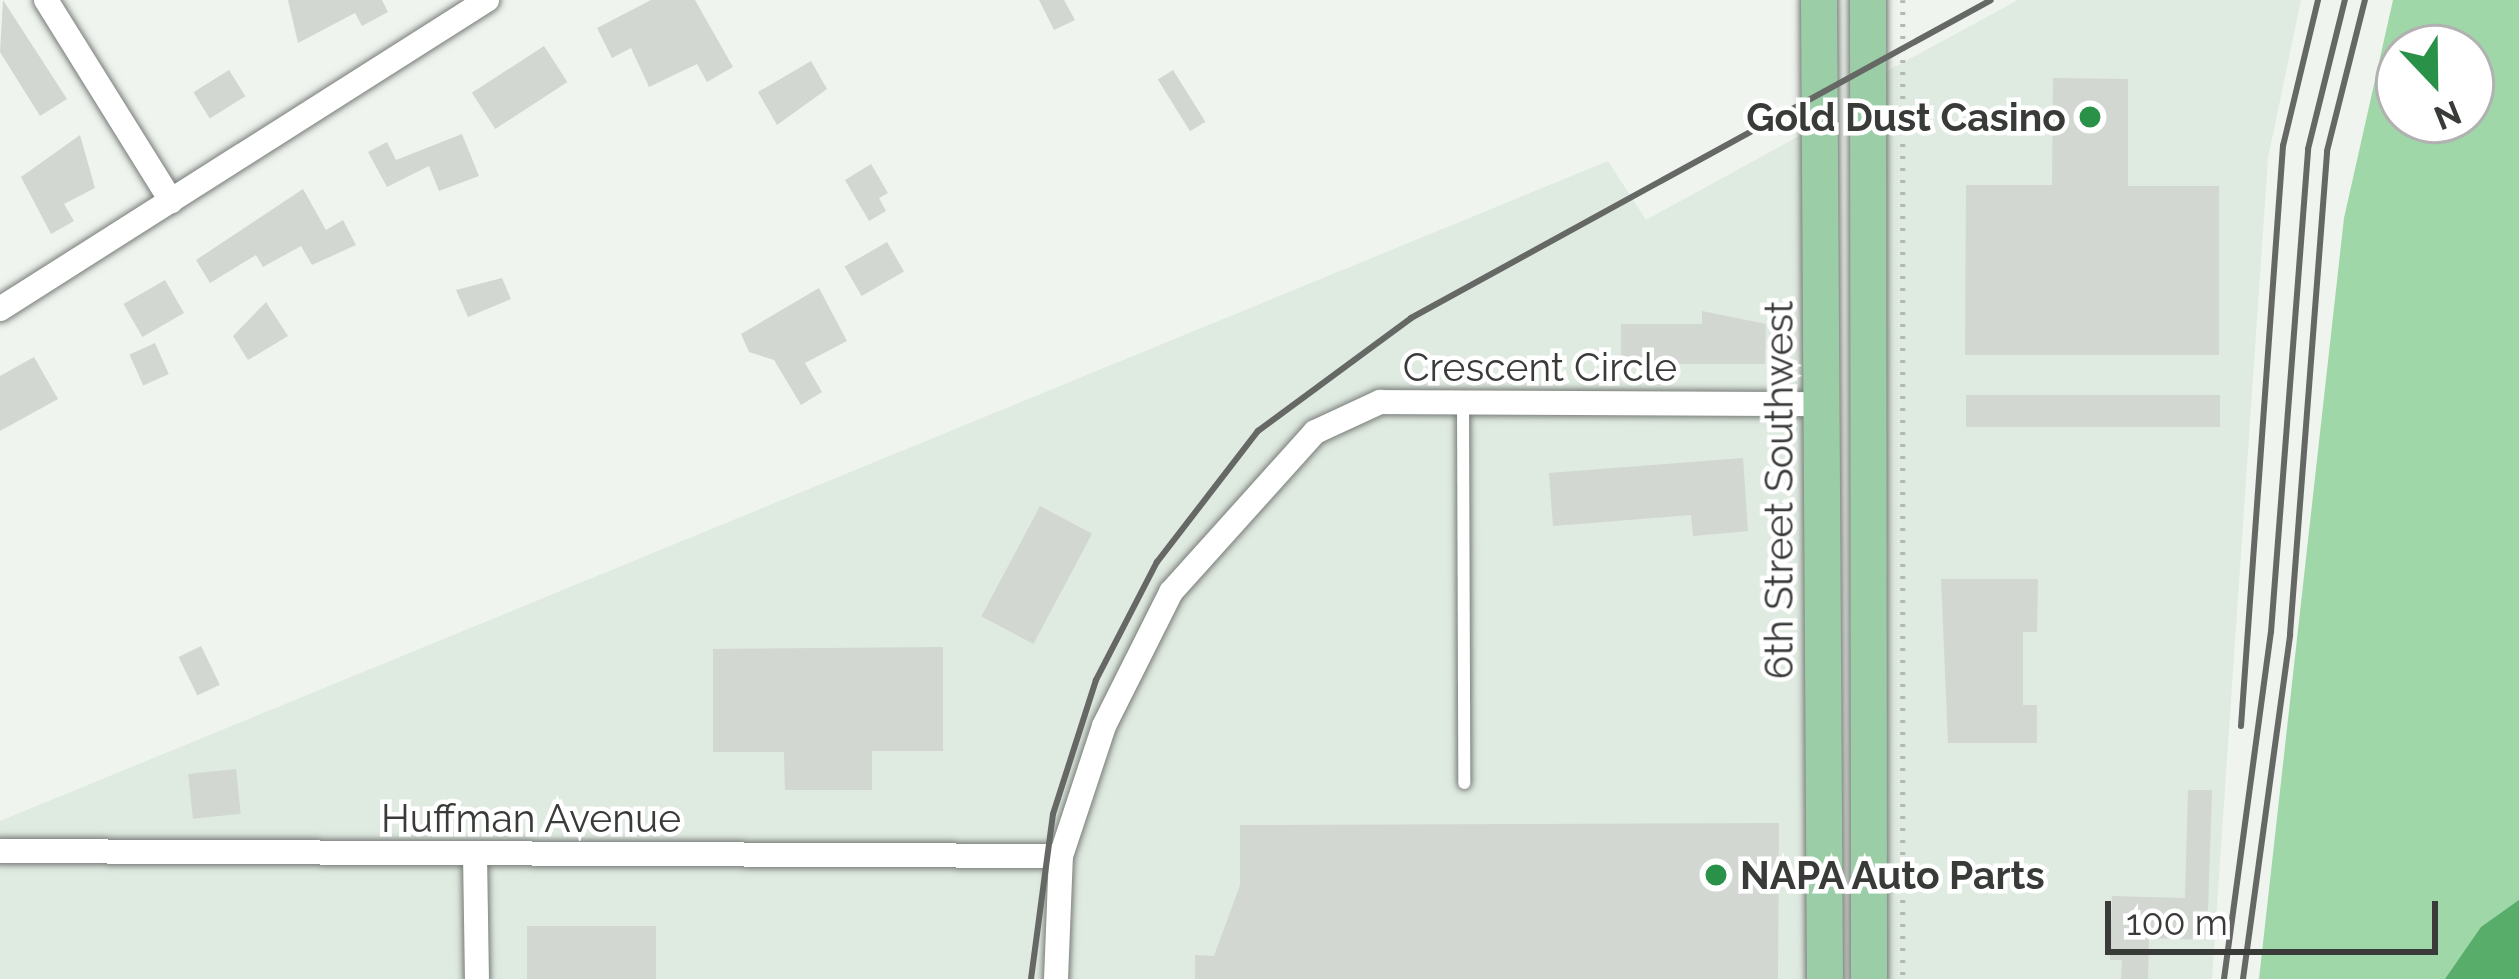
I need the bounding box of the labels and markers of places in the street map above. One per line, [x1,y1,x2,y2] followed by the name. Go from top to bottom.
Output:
[1746,94,2066,140] place label: Gold Dust Casino
[2077,104,2103,130] marker: Gold Dust Casino
[1740,852,2047,898] place label: NAPA Auto Parts
[1703,862,1729,888] marker: NAPA Auto Parts

